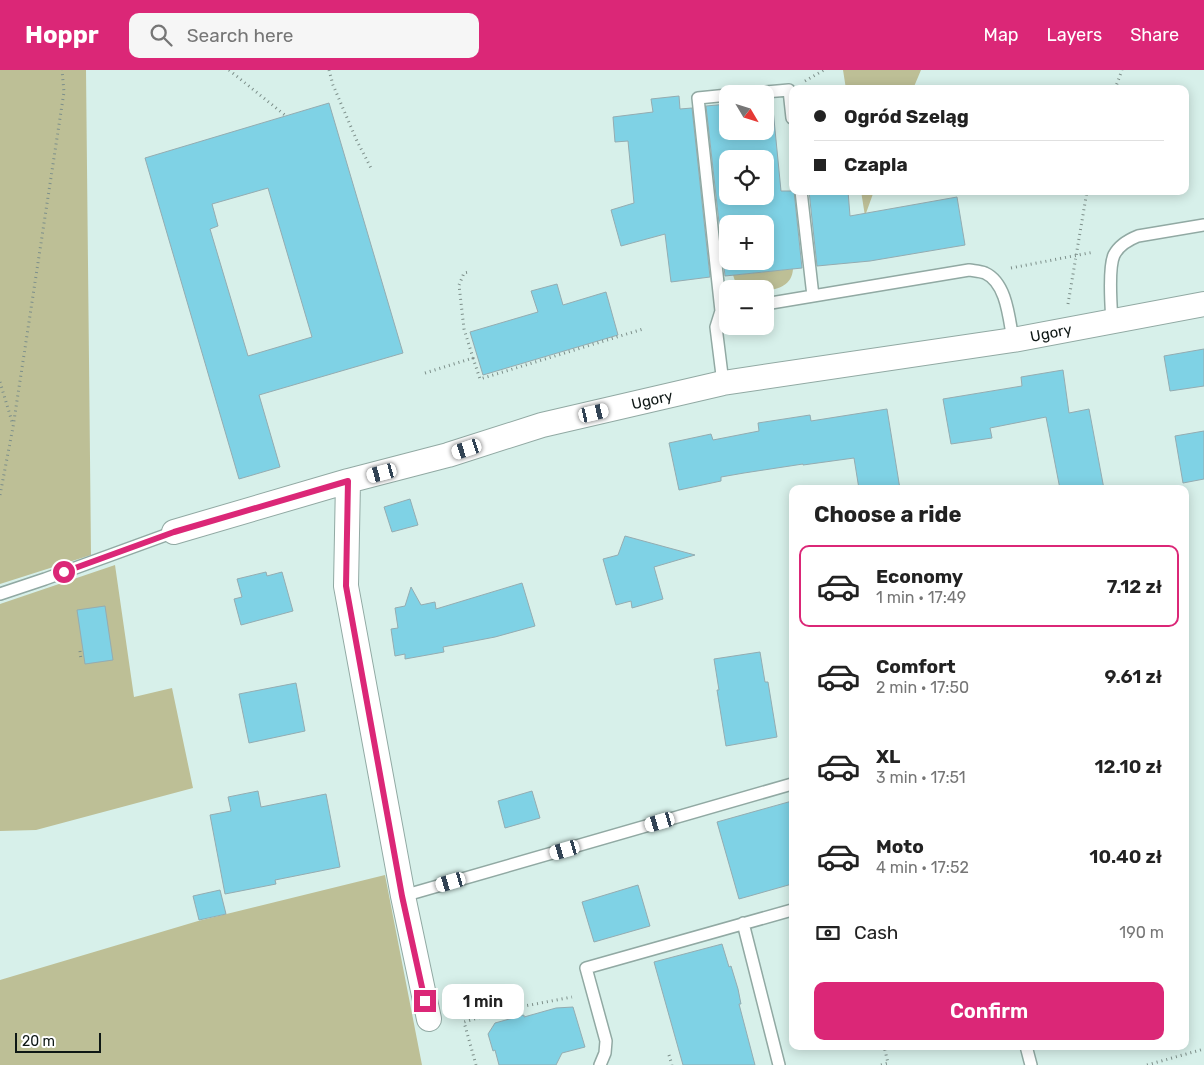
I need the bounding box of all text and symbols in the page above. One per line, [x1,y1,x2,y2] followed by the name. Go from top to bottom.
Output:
[129,13,479,58] search box
[25,21,99,49] text: Hoppr
[147,21,175,49] icon: search
[187,24,293,47] text: Search here
[984,24,1019,46] text: Map
[1047,24,1102,46] text: Layers
[1130,24,1179,46] text: Share
[719,85,774,140] north arrow
[719,85,774,335] map controls
[844,105,969,128] text: Ogród Szeląg
[719,150,774,205] button: locate
[844,153,908,176] text: Czapla
[719,215,774,270] button: +
[719,280,774,335] button: −
[1029,320,1073,346] street label: Ugory
[629,386,675,414] street label: Ugory
[577,402,610,424] car
[450,437,483,461] car
[365,462,398,484] car
[814,501,961,528] text: Choose a ride
[53,561,75,583] route start
[816,564,861,609] icon: car
[876,565,963,588] text: Economy
[1107,575,1162,598] text: 7.12 zł
[876,588,966,607] text: 1 min · 17:49
[816,654,861,699] icon: car
[876,655,956,678] text: Comfort
[1105,665,1162,688] text: 9.61 zł
[876,678,969,697] text: 2 min · 17:50
[816,744,861,789] icon: car
[876,745,900,768] text: XL
[1094,755,1162,778] text: 12.10 zł
[876,768,966,787] text: 3 min · 17:51
[643,811,676,833] car
[816,834,861,879] icon: car
[876,835,924,858] text: Moto
[548,839,581,861] car
[1089,845,1162,868] text: 10.40 zł
[876,858,969,877] text: 4 min · 17:52
[434,871,467,893] car
[814,919,842,947] icon: cash
[854,921,898,944] text: Cash
[1119,923,1164,942] text: 190 m
[814,982,1164,1040] button: Confirm
[442,984,525,1018] callout: 1 min
[414,990,436,1012] route end
[463,992,503,1011] text: 1 min
[15,1030,101,1053] scale bar
[22,1033,55,1050] text: 20 m

